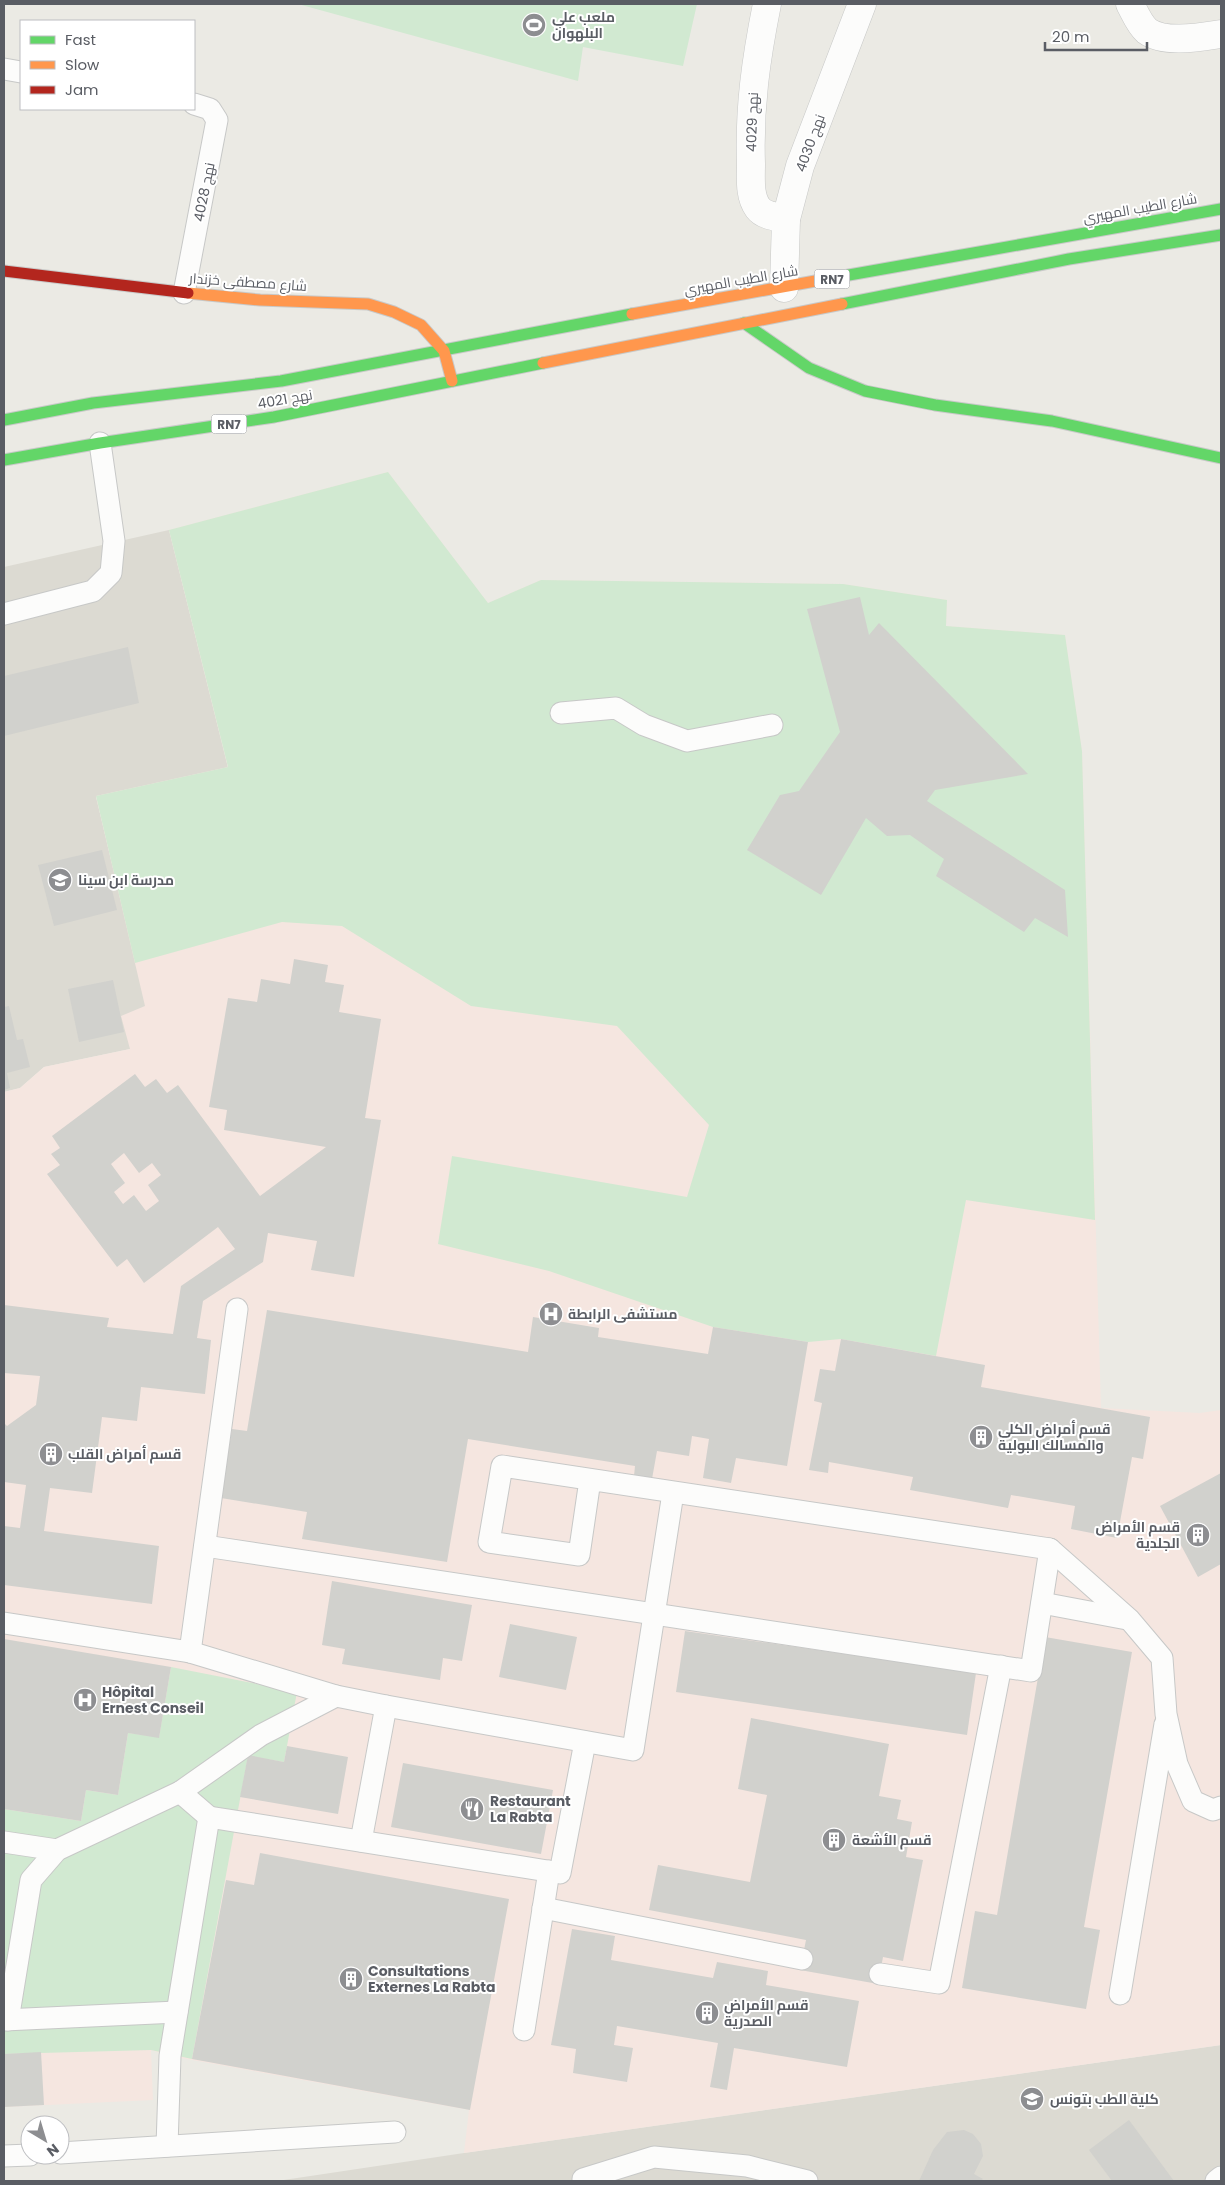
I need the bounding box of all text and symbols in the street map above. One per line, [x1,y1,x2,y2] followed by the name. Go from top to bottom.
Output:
[552,7,615,43] place label: ملعب علي البلهوان
[521,12,547,38] sports icon: ملعب علي البلهوان
[20,20,195,110] legend
[1045,20,1148,52] scale bar
[1052,26,1090,47] text: 20 m
[65,29,96,50] text: Fast
[65,54,100,75] text: Slow
[65,79,99,100] text: Jam
[741,92,763,152] street label: نهج 4029
[790,111,830,175] street label: نهج 4030
[188,161,220,223] street label: نهج 4028
[1081,188,1199,230] street label: شارع الطيب المهيري
[682,260,800,302] street label: شارع الطيب المهيري
[187,268,308,296] street label: شارع مصطفى خزندار
[814,270,850,288] road number: RN7
[256,384,314,414] street label: نهج 4021
[212,414,246,434] road number: RN7
[47,867,73,893] school or university icon: مدرسة ابن سينا
[78,870,174,890] place label: مدرسة ابن سينا
[538,1301,564,1327] hospital icon: مستشفى الرابطة
[568,1304,677,1324] place label: مستشفى الرابطة
[998,1419,1111,1455] place label: قسم أمراض الكلى والمسالك البولية
[968,1424,994,1450] building icon: قسم أمراض الكلى والمسالك البولية
[38,1441,64,1467] building icon: قسم أمراض القلب
[68,1444,181,1464] place label: قسم أمراض القلب
[1095,1517,1180,1553] place label: قسم الأمراض الجلدية
[1185,1522,1211,1548] building icon: قسم الأمراض الجلدية
[102,1682,204,1718] place label: Hôpital Ernest Conseil
[72,1687,98,1713] hospital icon: Hôpital Ernest Conseil
[490,1791,571,1827] place label: Restaurant La Rabta
[459,1796,485,1822] restaurant icon: Restaurant La Rabta
[821,1827,847,1853] building icon: قسم الأشعة
[852,1830,932,1850] place label: قسم الأشعة
[368,1961,495,1997] place label: Consultations Externes La Rabta
[338,1966,364,1992] building icon: Consultations Externes La Rabta
[724,1995,809,2031] place label: قسم الأمراض الصدرية
[694,2000,720,2026] building icon: قسم الأمراض الصدرية
[1019,2086,1045,2112] school or university icon: كلية الطب بتونس
[1050,2089,1159,2109] place label: كلية الطب بتونس
[20,2115,70,2165] north arrow
[43,2139,63,2161] text: N

